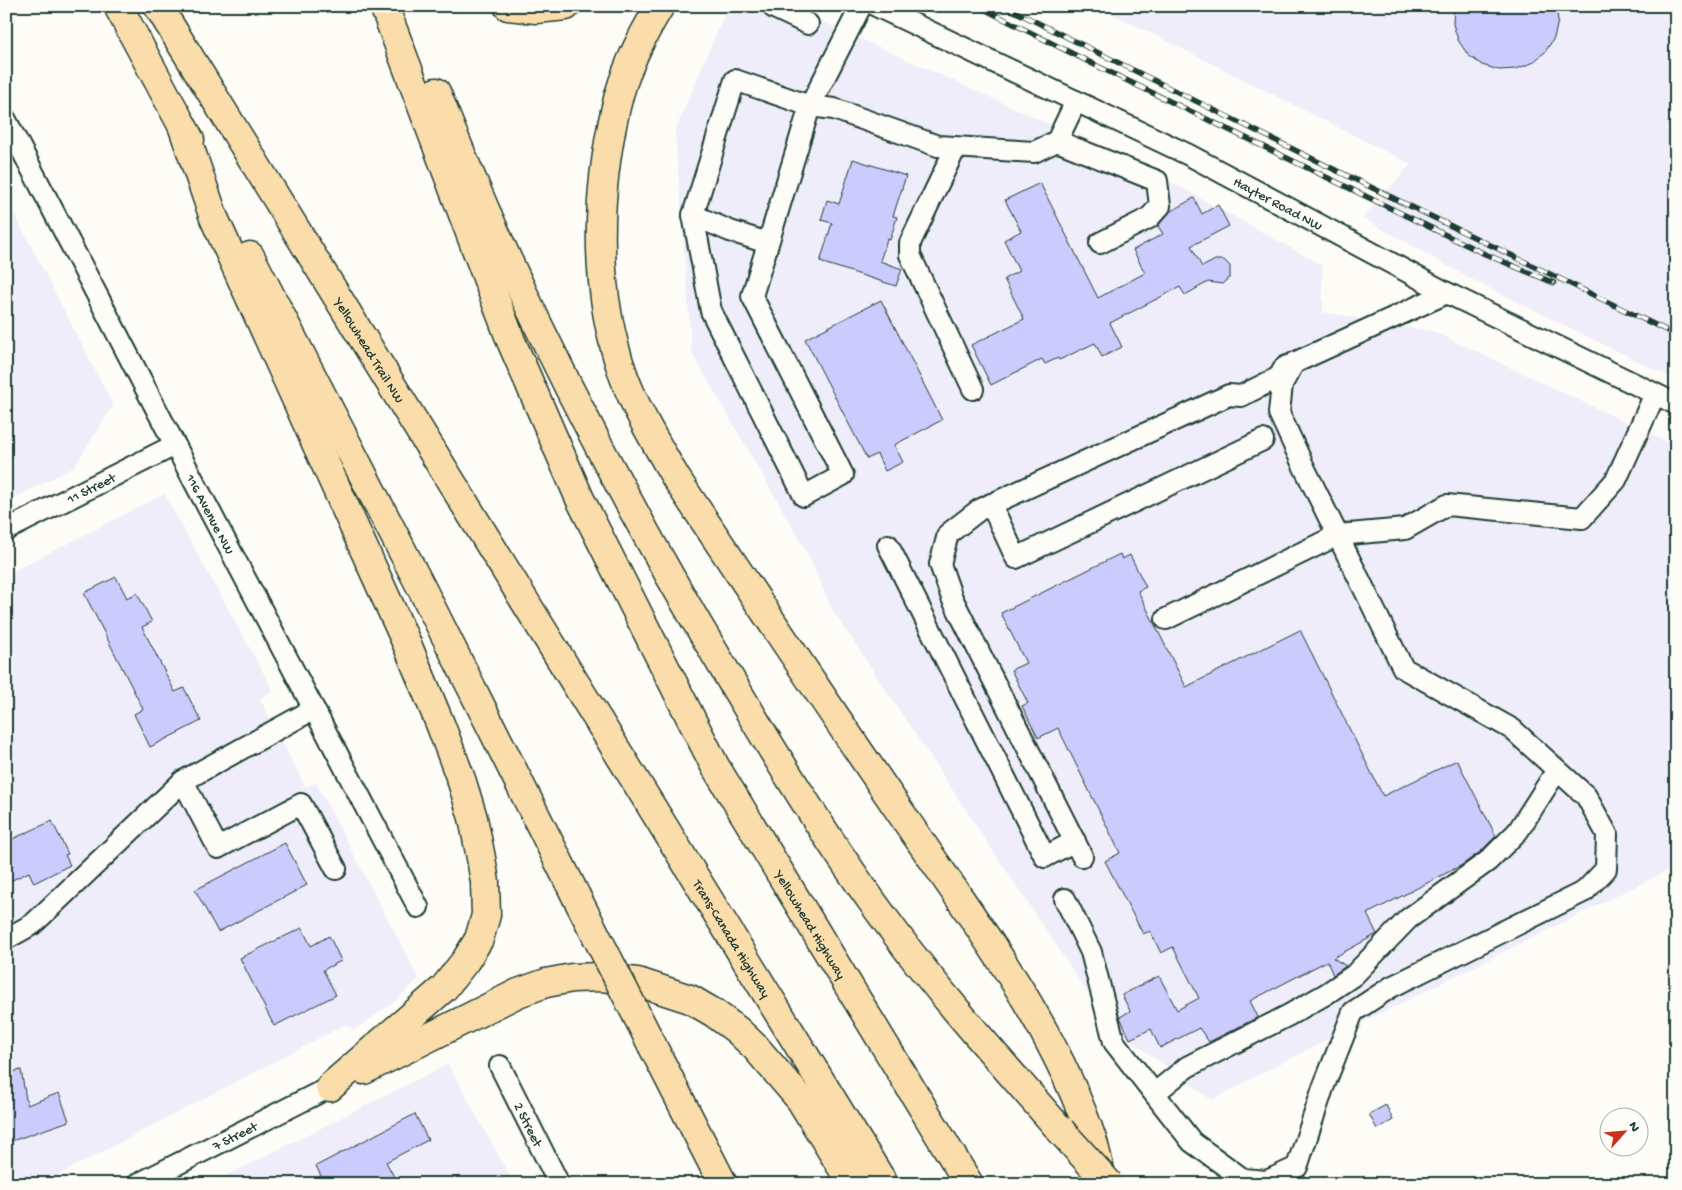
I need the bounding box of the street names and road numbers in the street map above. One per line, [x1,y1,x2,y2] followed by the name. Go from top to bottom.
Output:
[1230,174,1325,236] street label: Hayter Road NW
[328,294,407,407] street label: Yellowhead Trail NW
[64,470,120,509] street label: 11 Street
[180,471,237,558] street label: 116 Avenue NW
[768,866,849,983] street label: Yellowhead Highway
[687,876,773,1002] street label: Trans-Canada Highway
[509,1100,546,1151] street label: 2 Street
[209,1119,262,1156] street label: 7 Street

